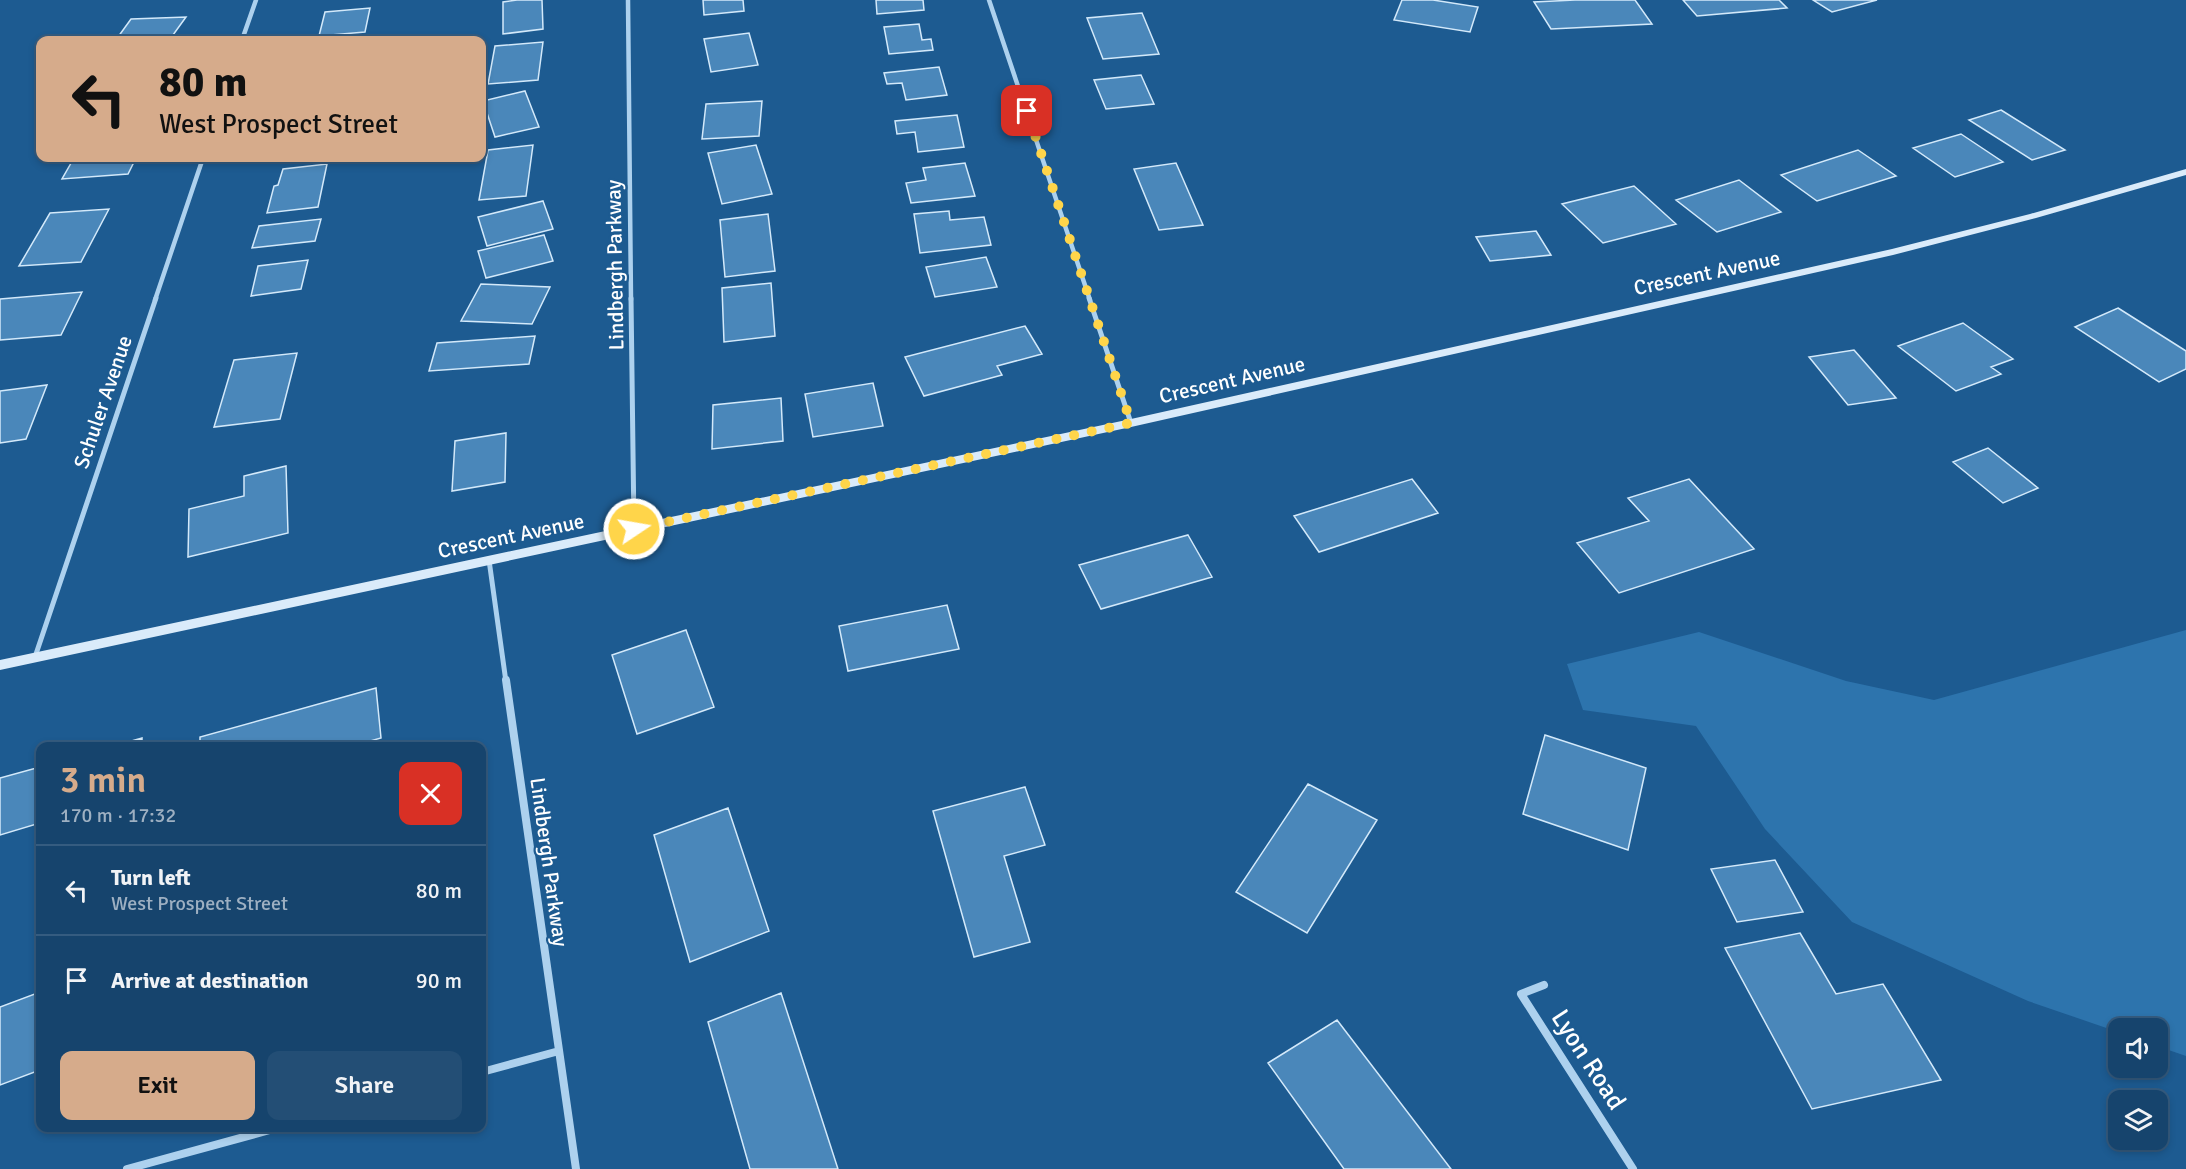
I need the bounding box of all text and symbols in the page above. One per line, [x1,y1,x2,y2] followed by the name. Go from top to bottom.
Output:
[159,57,248,108] text: 80 m
[60,60,138,138] icon: left
[1001,85,1052,136] pin
[1010,94,1043,127] icon: arrive
[159,108,398,141] text: West Prospect Street
[601,179,629,351] street label: Lindbergh Parkway
[1631,245,1783,301] street label: Crescent Avenue
[68,332,138,472] street label: Schuler Avenue
[1156,351,1308,409] street label: Crescent Avenue
[602,497,666,561] position arrow
[435,508,587,564] street label: Crescent Avenue
[60,758,146,803] text: 3 min
[399,762,462,825] button: close
[524,776,574,948] street label: Lindbergh Parkway
[60,803,176,828] text: 170 m · 17:32
[111,864,191,891] text: Turn left
[60,874,93,907] icon: left
[416,877,462,904] text: 80 m
[111,891,288,916] text: West Prospect Street
[60,964,93,997] icon: arrive
[111,967,308,994] text: Arrive at destination
[416,967,462,994] text: 90 m
[1544,1004,1632,1116] street label: Lyon Road
[2108,1018,2168,1150] map controls
[2108,1018,2168,1078] button: sound
[60,1051,255,1120] button: Exit
[267,1051,462,1120] button: Share
[2108,1090,2168,1150] button: layers

